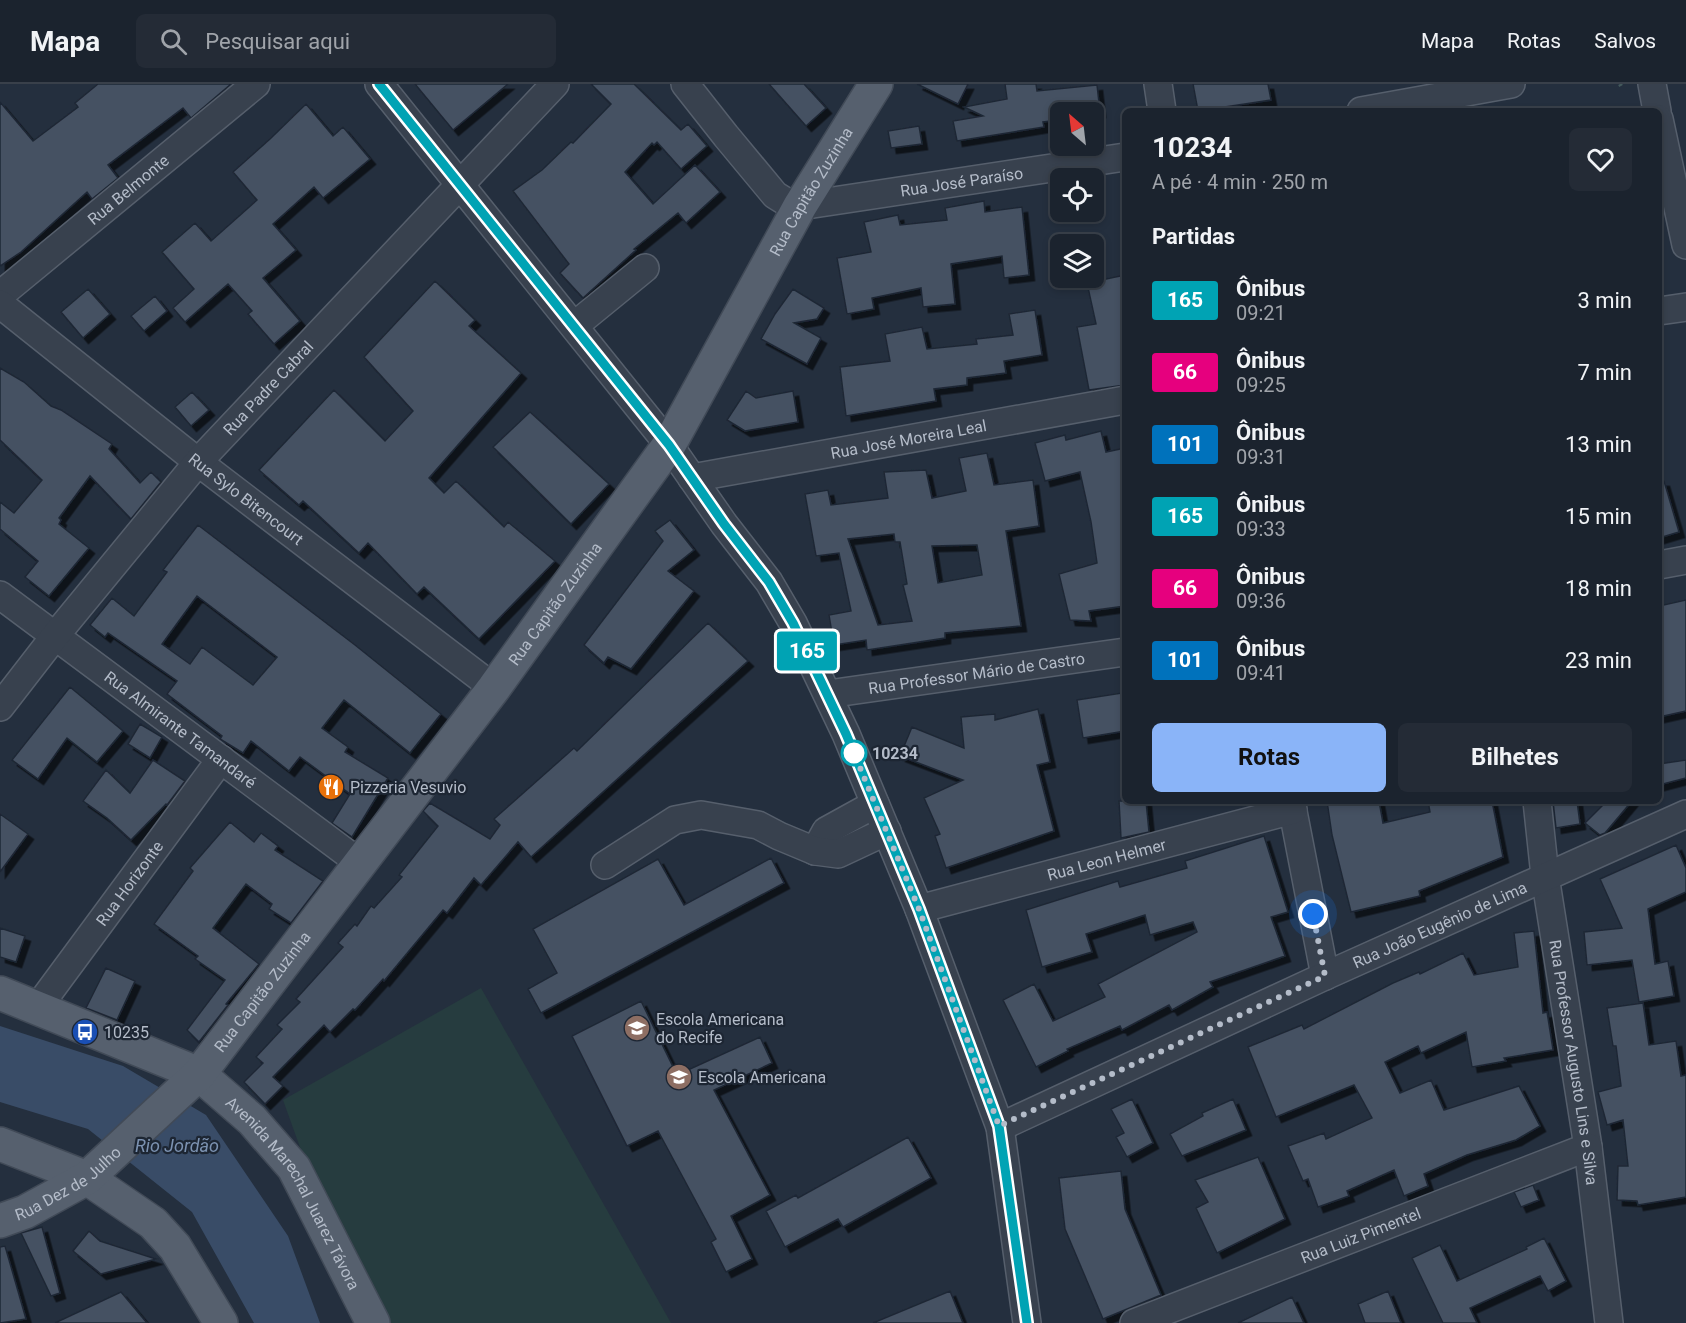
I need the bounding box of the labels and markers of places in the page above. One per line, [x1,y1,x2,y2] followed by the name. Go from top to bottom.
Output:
[841,740,867,766] marker: 10234
[872,744,918,763] place label: 10234
[316,772,346,802] restaurant icon: Pizzeria Vesuvio
[350,778,466,797] place label: Pizzeria Vesuvio
[656,1010,784,1047] place label: Escola Americana do Recife
[622,1013,652,1043] school or university icon: Escola Americana do Recife
[70,1017,100,1047] bus stop icon: 10235
[104,1023,149,1042] place label: 10235
[664,1062,694,1092] school or university icon: Escola Americana
[698,1068,826,1087] place label: Escola Americana

